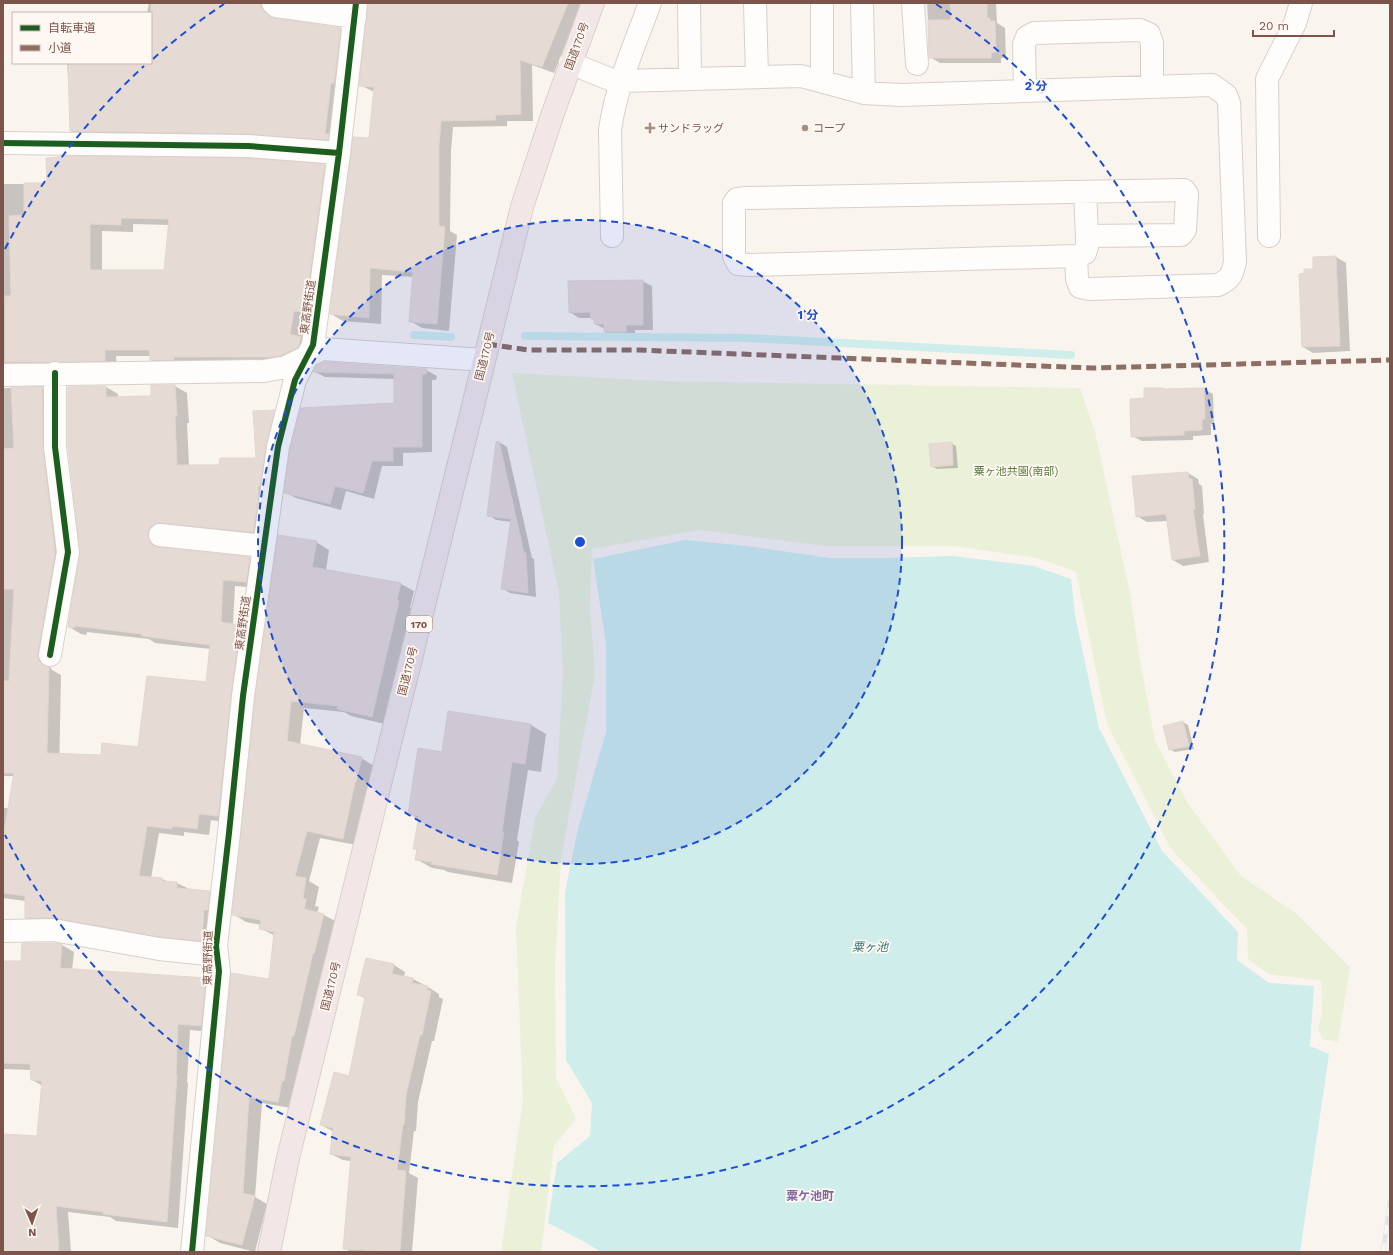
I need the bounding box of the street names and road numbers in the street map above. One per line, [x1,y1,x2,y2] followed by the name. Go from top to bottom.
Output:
[562,20,592,72] street label: 国道170号
[298,279,318,335] street label: 東高野街道
[473,330,497,382] street label: 国道170号
[233,595,253,651] street label: 東高野街道
[406,616,432,632] road number: 170
[396,645,420,697] street label: 国道170号
[201,930,215,986] street label: 東高野街道
[319,960,343,1012] street label: 国道170号

